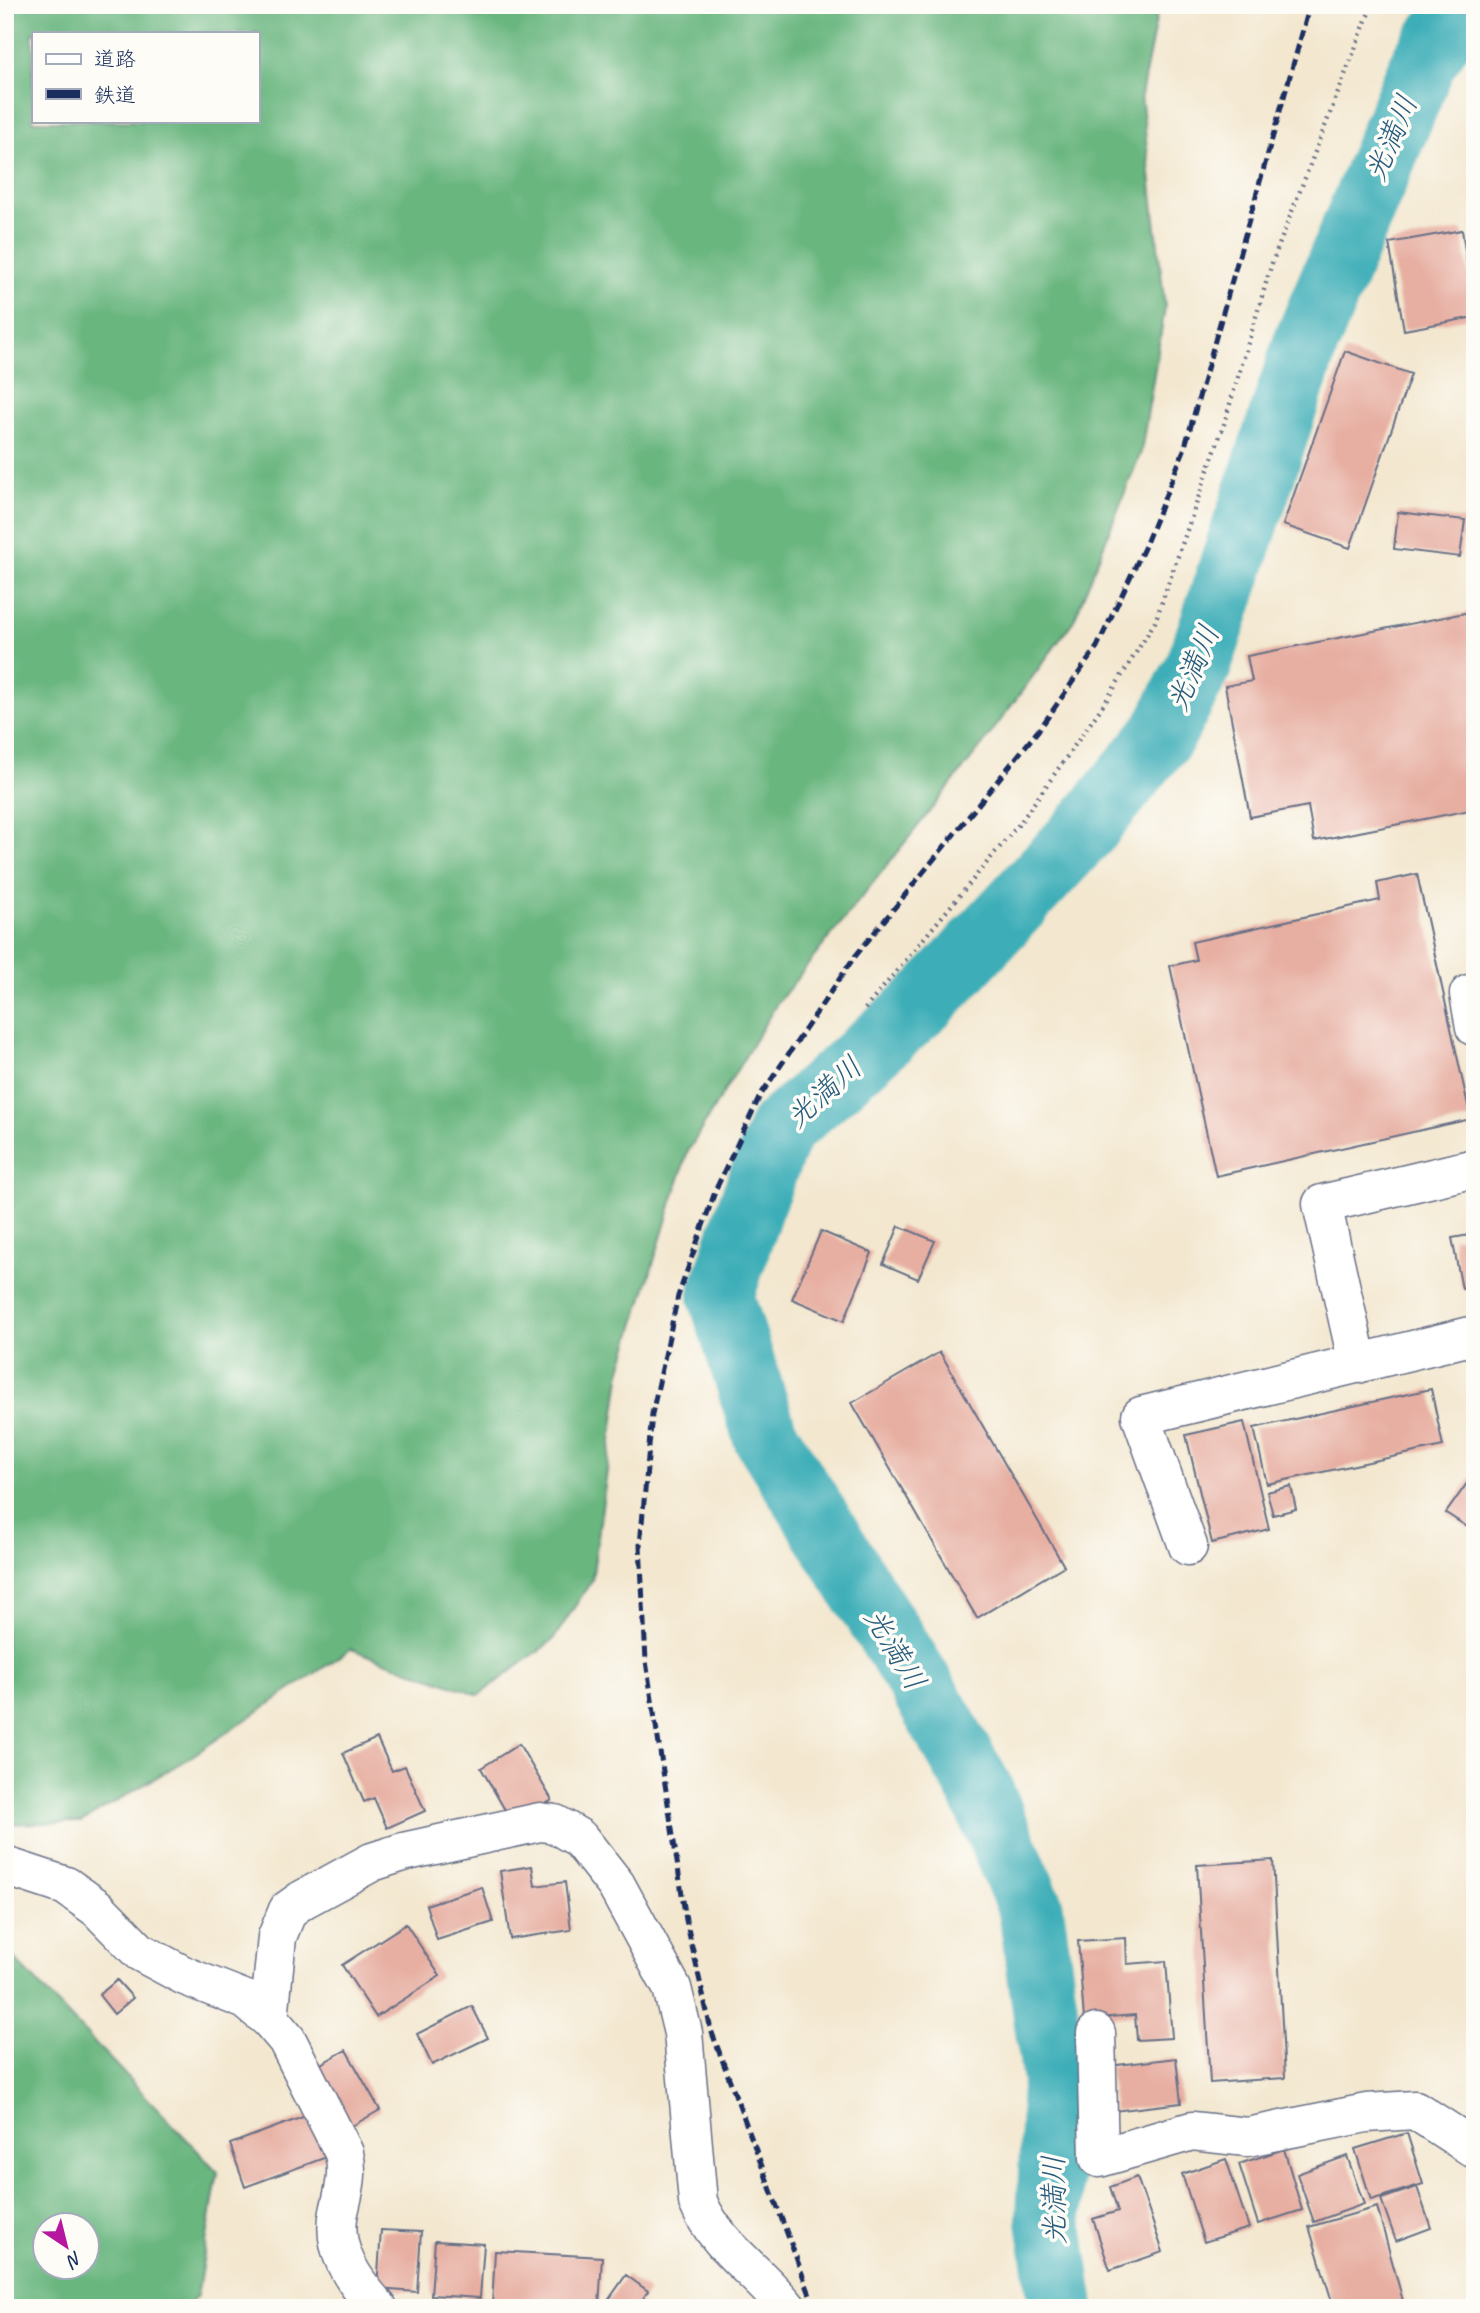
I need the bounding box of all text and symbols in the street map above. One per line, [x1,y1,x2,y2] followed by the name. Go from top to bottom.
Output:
[32,32,259,122] legend
[94,46,136,72] text: 道路
[94,82,136,108] text: 鉄道
[1356,89,1426,187] water label: 光満川
[1158,619,1228,717] water label: 光満川
[778,1048,870,1136] water label: 光満川
[856,1601,934,1697] water label: 光満川
[1034,2155,1074,2245] water label: 光満川
[32,2212,102,2282] north arrow
[61,2246,87,2274] text: N

